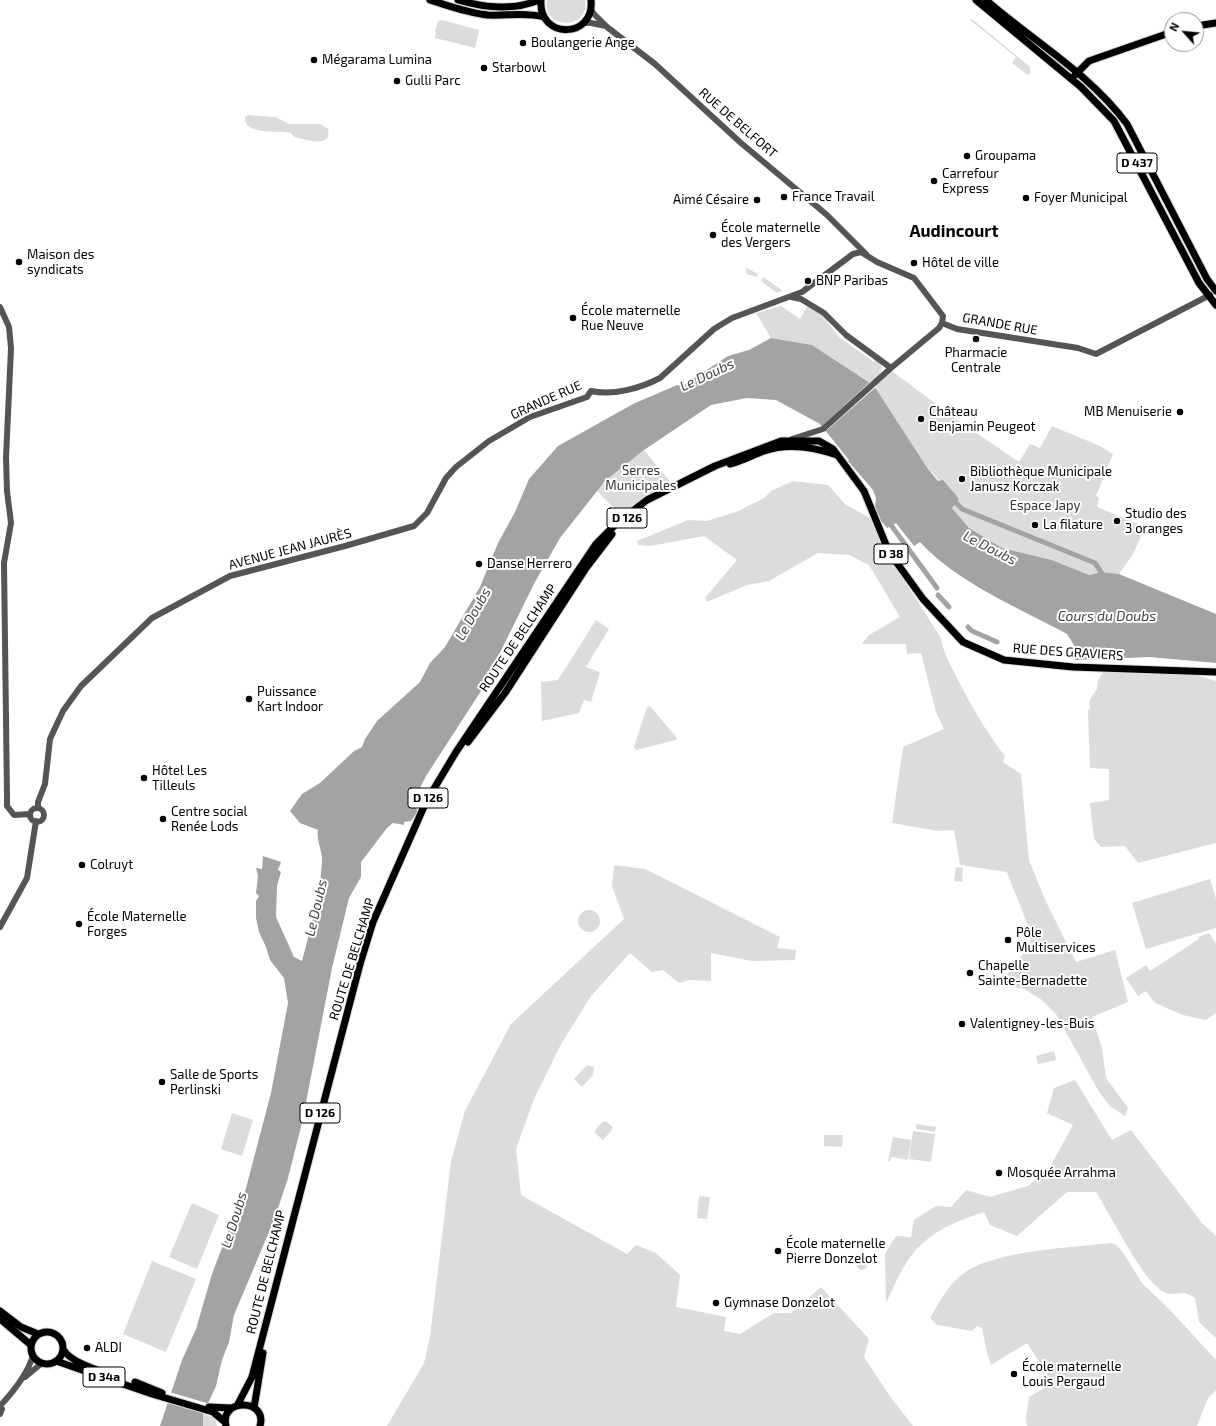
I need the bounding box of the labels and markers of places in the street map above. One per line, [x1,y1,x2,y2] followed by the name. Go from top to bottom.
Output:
[531,35,635,51] place label: Boulangerie Ange
[518,38,528,48] marker: Boulangerie Ange
[322,52,432,68] place label: Mégarama Lumina
[309,55,319,65] marker: Mégarama Lumina
[492,60,546,76] place label: Starbowl
[479,63,489,73] marker: Starbowl
[405,73,461,89] place label: Gulli Parc
[392,76,402,86] marker: Gulli Parc
[975,148,1036,164] place label: Groupama
[962,151,972,161] marker: Groupama
[942,166,999,197] place label: Carrefour Express
[929,176,939,186] marker: Carrefour Express
[792,189,875,205] place label: France Travail
[1034,190,1128,206] place label: Foyer Municipal
[673,192,749,208] place label: Aimé Césaire
[779,192,789,202] marker: France Travail
[1021,193,1031,203] marker: Foyer Municipal
[752,195,762,205] marker: Aimé Césaire
[721,220,821,251] place label: École maternelle des Vergers
[708,230,718,240] marker: École maternelle des Vergers
[27,247,94,278] place label: Maison des syndicats
[922,255,999,271] place label: Hôtel de ville
[14,257,24,267] marker: Maison des syndicats
[909,258,919,268] marker: Hôtel de ville
[816,273,888,289] place label: BNP Paribas
[803,276,813,286] marker: BNP Paribas
[581,303,681,334] place label: École maternelle Rue Neuve
[568,313,578,323] marker: École maternelle Rue Neuve
[971,334,981,344] marker: Pharmacie Centrale
[945,345,1007,376] place label: Pharmacie Centrale
[929,404,1036,435] place label: Château Benjamin Peugeot
[1084,404,1172,420] place label: MB Menuiserie
[1175,407,1185,417] marker: MB Menuiserie
[916,414,926,424] marker: Château Benjamin Peugeot
[970,464,1112,495] place label: Bibliothèque Municipale Janusz Korczak
[957,474,967,484] marker: Bibliothèque Municipale Janusz Korczak
[1125,506,1187,537] place label: Studio des 3 oranges
[1112,516,1122,526] marker: Studio des 3 oranges
[1043,517,1103,533] place label: La filature
[1030,520,1040,530] marker: La filature
[487,556,572,572] place label: Danse Herrero
[474,559,484,569] marker: Danse Herrero
[257,684,323,715] place label: Puissance Kart Indoor
[244,694,254,704] marker: Puissance Kart Indoor
[152,763,207,794] place label: Hôtel Les Tilleuls
[139,773,149,783] marker: Hôtel Les Tilleuls
[171,804,247,835] place label: Centre social Renée Lods
[158,814,168,824] marker: Centre social Renée Lods
[90,857,133,873] place label: Colruyt
[77,860,87,870] marker: Colruyt
[87,909,187,940] place label: École Maternelle Forges
[74,919,84,929] marker: École Maternelle Forges
[1016,925,1096,956] place label: Pôle Multiservices
[1003,935,1013,945] marker: Pôle Multiservices
[978,958,1087,989] place label: Chapelle Sainte-Bernadette
[965,968,975,978] marker: Chapelle Sainte-Bernadette
[970,1016,1094,1032] place label: Valentigney-les-Buis
[957,1019,967,1029] marker: Valentigney-les-Buis
[170,1067,258,1098] place label: Salle de Sports Perlinski
[157,1077,167,1087] marker: Salle de Sports Perlinski
[1007,1165,1116,1181] place label: Mosquée Arrahma
[994,1168,1004,1178] marker: Mosquée Arrahma
[786,1236,886,1267] place label: École maternelle Pierre Donzelot
[773,1246,783,1256] marker: École maternelle Pierre Donzelot
[724,1295,835,1311] place label: Gymnase Donzelot
[711,1298,721,1308] marker: Gymnase Donzelot
[95,1340,122,1356] place label: ALDI
[82,1343,92,1353] marker: ALDI
[1022,1359,1122,1390] place label: École maternelle Louis Pergaud
[1009,1369,1019,1379] marker: École maternelle Louis Pergaud

